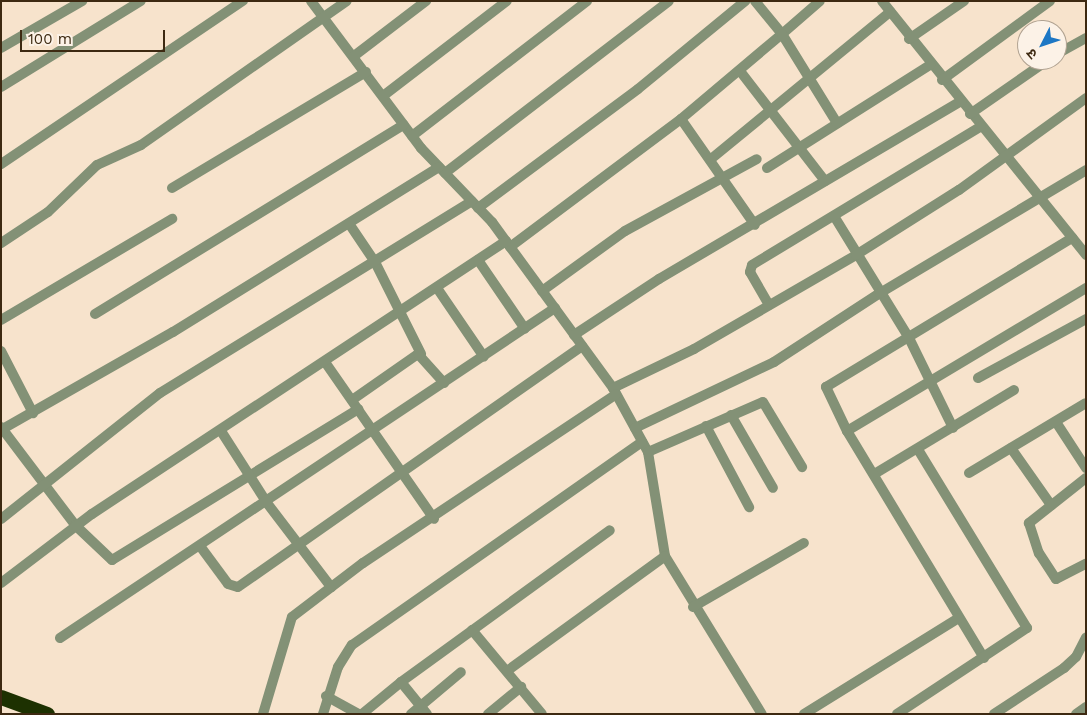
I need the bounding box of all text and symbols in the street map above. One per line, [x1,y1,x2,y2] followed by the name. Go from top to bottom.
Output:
[22,20,168,52] scale bar
[1017,20,1067,70] north arrow
[28,30,72,48] text: 100 m
[1023,46,1040,63] text: उ

